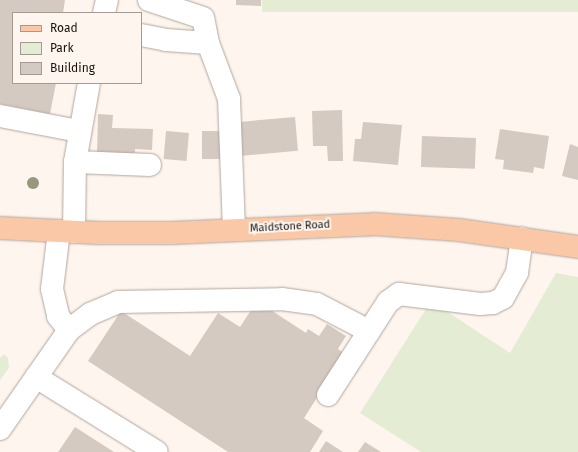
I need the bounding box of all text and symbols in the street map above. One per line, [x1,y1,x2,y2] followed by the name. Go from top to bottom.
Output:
[12,12,142,84] legend
[50,21,78,35] text: Road
[50,41,74,55] text: Park
[50,61,95,75] text: Building
[250,218,330,236] street label: Maidstone Road

